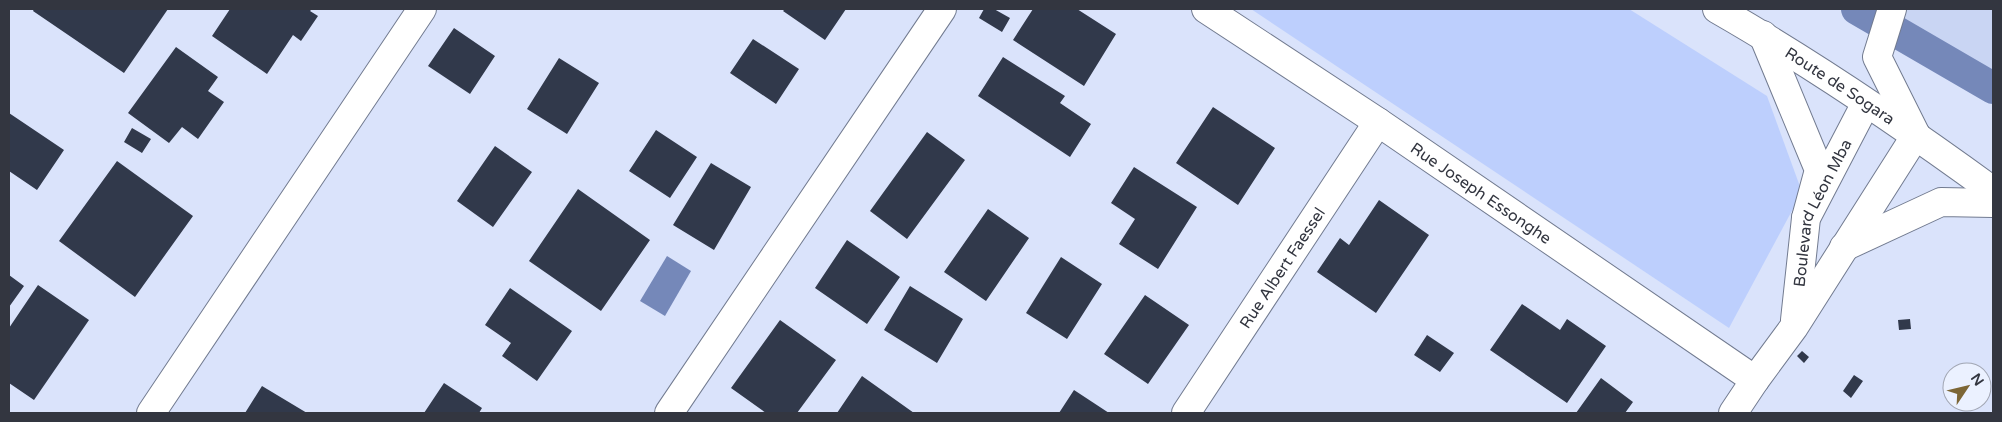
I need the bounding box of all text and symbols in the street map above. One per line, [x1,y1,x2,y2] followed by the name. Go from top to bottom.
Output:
[1781,43,1898,129] street label: Route de Sogara
[1790,136,1857,288] street label: Boulevard Léon Mba
[1406,138,1555,249] street label: Rue Joseph Essonghe
[1236,204,1330,333] street label: Rue Albert Faessel
[1942,362,1992,412] north arrow
[1967,370,1987,389] text: N

